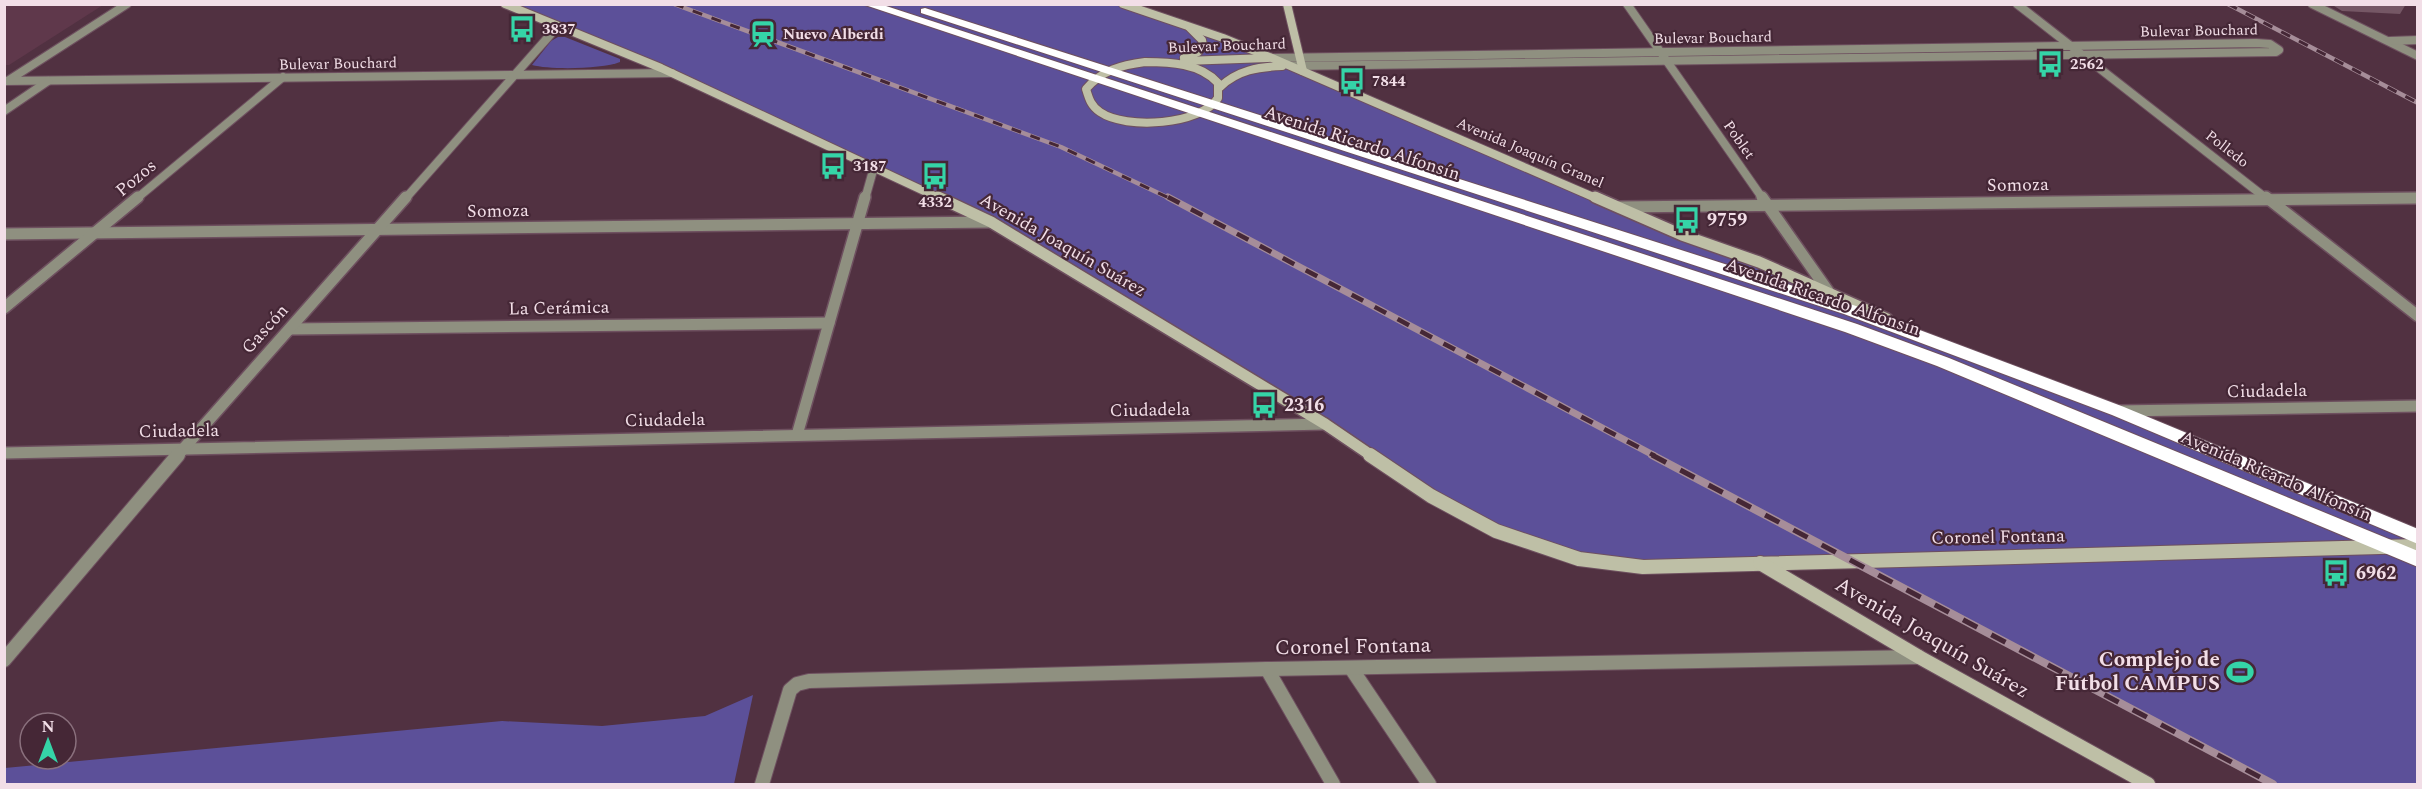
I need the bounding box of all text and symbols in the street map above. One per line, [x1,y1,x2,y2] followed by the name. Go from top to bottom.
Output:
[507,14,537,44] bus stop icon: 3837
[542,18,576,41] place label: 3837
[2140,18,2258,44] street label: Bulevar Bouchard
[748,19,778,49] station icon: Nuevo Alberdi
[783,23,884,46] place label: Nuevo Alberdi
[1654,25,1772,51] street label: Bulevar Bouchard
[1168,32,1286,60] street label: Bulevar Bouchard
[2035,49,2065,79] bus stop icon: 2562
[279,51,397,77] street label: Bulevar Bouchard
[2070,53,2104,76] place label: 2562
[1337,66,1367,96] bus stop icon: 7844
[1372,70,1406,93] place label: 7844
[1260,99,1464,187] street label: Avenida Ricardo Alfonsín
[1453,111,1607,195] street label: Avenida Joaquín Granel
[1717,116,1761,164] street label: Poblet
[2200,125,2254,173] street label: Polledo
[818,151,848,181] bus stop icon: 3187
[109,153,163,203] street label: Pozos
[853,155,887,178] place label: 3187
[920,161,950,191] bus stop icon: 4332
[1987,171,2049,199] street label: Somoza
[975,186,1151,304] street label: Avenida Joaquín Suárez
[918,191,952,214] place label: 4332
[467,197,529,225] street label: Somoza
[1672,205,1702,235] bus stop icon: 9759
[1707,207,1747,234] place label: 9759
[1722,251,1924,343] street label: Avenida Ricardo Alfonsín
[508,294,610,322] street label: La Cerámica
[235,298,295,360] street label: Gascón
[2226,377,2308,405] street label: Ciudadela
[1249,390,1279,420] bus stop icon: 2316
[1284,392,1324,419] place label: 2316
[1109,396,1191,424] street label: Ciudadela
[624,406,706,434] street label: Ciudadela
[138,417,220,445] street label: Ciudadela
[2176,424,2376,528] street label: Avenida Ricardo Alfonsín
[1931,522,2065,552] street label: Coronel Fontana
[2321,558,2351,588] bus stop icon: 6962
[2356,560,2396,587] place label: 6962
[1829,569,2035,707] street label: Avenida Joaquín Suárez
[1275,630,1432,664] street label: Coronel Fontana
[2055,644,2220,700] place label: Complejo de Fútbol CAMPUS
[2225,657,2255,687] sports icon: Complejo de Fútbol CAMPUS
[18,711,78,771] north arrow
[41,715,55,739] text: N

